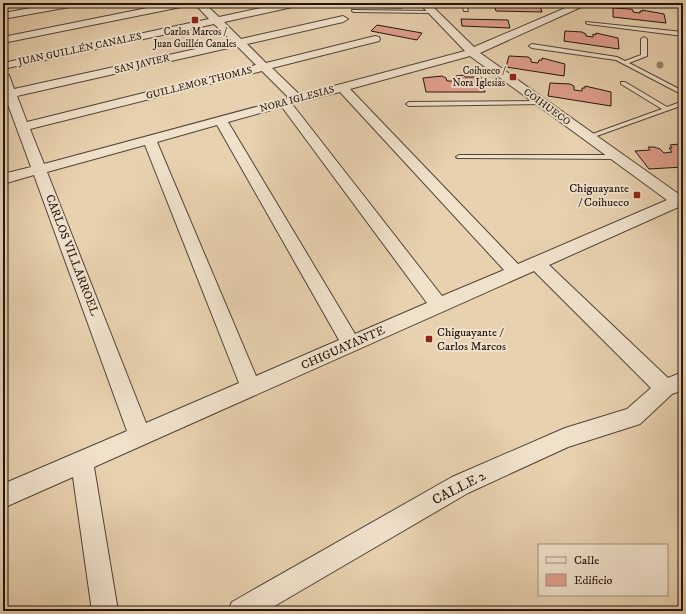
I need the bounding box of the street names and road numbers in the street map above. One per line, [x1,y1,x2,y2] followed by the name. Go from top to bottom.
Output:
[16,29,143,68] street label: JUAN GUILLÉN CANALES
[113,52,171,76] street label: SAN JAVIER
[145,64,253,102] street label: GUILLEMOR THOMAS
[258,83,336,115] street label: NORA IGLESIAS
[521,86,573,128] street label: COIHUECO
[42,192,102,318] street label: CARLOS VILLARROEL
[299,323,388,373] street label: CHIGUAYANTE
[429,467,489,509] street label: CALLE 2

